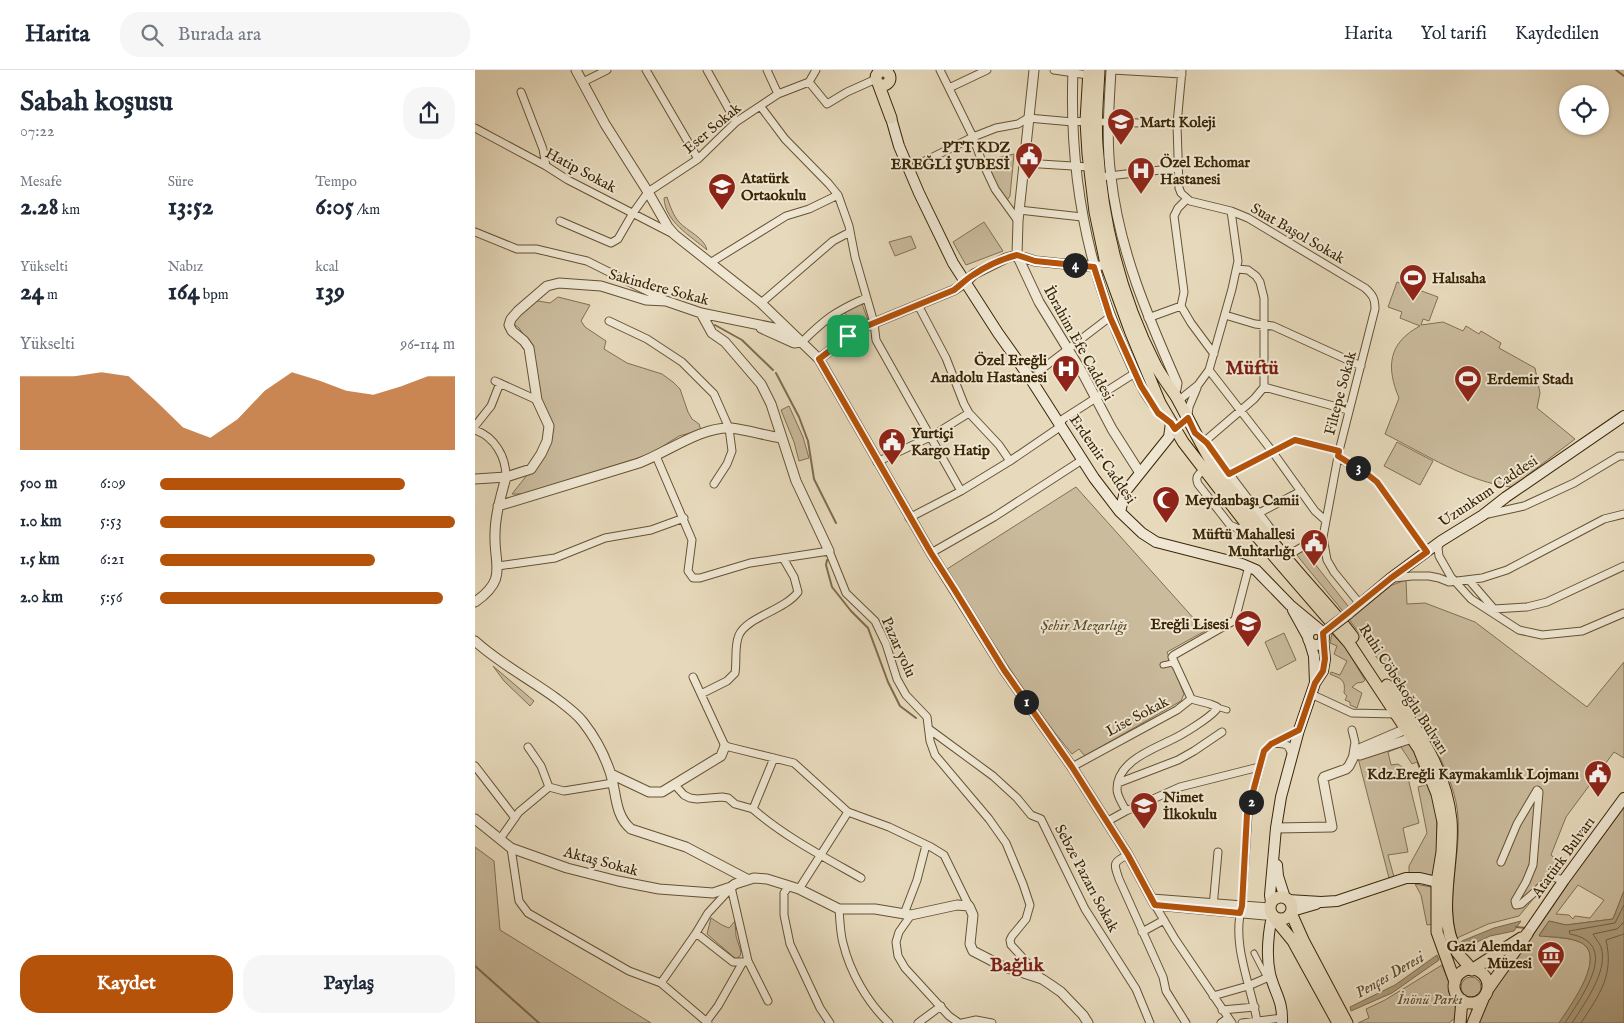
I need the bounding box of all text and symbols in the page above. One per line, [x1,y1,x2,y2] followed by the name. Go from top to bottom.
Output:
[120,12,470,57] search box
[25,19,90,50] text: Harita
[138,21,166,49] icon: search
[178,23,261,47] text: Burada ara
[1344,23,1393,46] text: Harita
[1421,23,1487,46] text: Yol tarifi
[1515,23,1599,46] text: Kaydedilen
[20,85,173,120] text: Sabah koşusu
[1559,85,1609,135] map controls
[1559,85,1609,135] button: locate
[403,87,455,139] button: share
[680,98,746,158] street label: Eser Sokak
[1106,107,1136,146] school or university icon: Martı Koleji
[1140,113,1216,132] place label: Martı Koleji
[20,122,55,142] text: 07:22
[891,138,1011,174] place label: PTT KDZ EREĞLİ ŞUBESİ
[1014,141,1044,180] public building icon: PTT KDZ EREĞLİ ŞUBESİ
[542,144,621,198] street label: Hatip Sokak
[1160,153,1251,189] place label: Özel Echomar Hastanesi
[1126,156,1156,195] hospital icon: Özel Echomar Hastanesi
[740,169,806,205] place label: Atatürk Ortaokulu
[707,172,737,211] school or university icon: Atatürk Ortaokulu
[20,173,62,191] text: Mesafe
[168,173,194,191] text: Süre
[315,173,357,191] text: Tempo
[20,191,59,223] text: 2.28
[168,191,214,223] text: 13:52
[315,191,354,223] text: 6:05
[1247,199,1349,269] street label: Suat Başol Sokak
[59,201,80,219] text: km
[354,201,380,219] text: /km
[1063,252,1087,278] pin: 4
[1072,256,1079,274] text: 4
[20,258,68,276] text: Yükselti
[168,258,203,276] text: Nabız
[315,258,339,276] text: kcal
[1398,263,1428,302] sports icon: Halısaha
[607,265,712,310] street label: Sakindere Sokak
[1432,269,1486,288] place label: Halısaha
[20,276,44,308] text: 24
[168,276,200,308] text: 164
[315,276,345,308] text: 139
[1039,282,1118,404] street label: İbrahim Efe Caddesi
[44,286,58,304] text: m
[200,286,229,304] text: bpm
[827,315,869,357] pin
[834,322,862,350] icon: arrive
[20,335,75,355] text: Yükselti
[400,335,455,355] text: 96–114 m
[1320,348,1361,437] street label: Filtepe Sokak
[930,351,1047,387] place label: Özel Ereğli Anadolu Hastanesi
[1051,354,1081,393] hospital icon: Özel Ereğli Anadolu Hastanesi
[1225,356,1279,381] district label: Müftü
[1453,364,1483,403] sports icon: Erdemir Stadı
[1487,370,1574,389] place label: Erdemir Stadı
[1065,411,1140,508] street label: Erdemir Caddesi
[911,424,990,460] place label: Yurtiçi Kargo Hatip
[877,427,907,466] public building icon: Yurtiçi Kargo Hatip
[1435,451,1541,531] street label: Uzunkum Caddesi
[1345,456,1371,480] pin: 3
[1356,459,1361,477] text: 3
[20,474,57,494] text: 500 m
[100,474,126,494] text: 6:09
[1151,485,1181,524] mosque icon: Meydanbaşı Camii
[1185,491,1299,510] place label: Meydanbaşı Camii
[20,512,62,532] text: 1.0 km
[100,512,122,532] text: 5:53
[1192,525,1295,561] place label: Müftü Mahallesi Muhtarlığı
[1299,528,1329,567] public building icon: Müftü Mahallesi Muhtarlığı
[20,550,60,570] text: 1.5 km
[100,550,124,570] text: 6:21
[20,588,63,608] text: 2.0 km
[100,588,123,608] text: 5:56
[1233,609,1263,648] school or university icon: Ereğli Lisesi
[877,614,920,681] street label: Pazar yolu
[1151,615,1229,634] place label: Ereğli Lisesi
[1041,616,1127,636] park label: Şehir Mezarlığı
[1354,621,1453,758] street label: Ruhi Cöbekoğlu Bulvarı
[1013,690,1039,714] pin: 1
[1103,692,1173,741] street label: Lise Sokak
[1024,693,1029,711] text: 1
[1583,759,1613,798] public building icon: Kdz.Ereğli Kaymakamlık Lojmanı
[1367,765,1579,784] place label: Kdz.Ereğli Kaymakamlık Lojmanı
[1162,788,1217,824] place label: Nimet İlkokulu
[1239,790,1263,814] pin: 2
[1129,791,1159,830] school or university icon: Nimet İlkokulu
[1248,793,1255,811] text: 2
[1527,813,1599,902] street label: Atatürk Bulvarı
[1050,821,1123,936] street label: Sebze Pazarı Sokak
[560,842,641,881] street label: Aktaş Sokak
[1447,937,1532,973] place label: Gazi Alemdar Müzesi
[1536,940,1566,979] museum icon: Gazi Alemdar Müzesi
[1352,947,1429,1003] water label: Pençes Deresi
[990,953,1045,978] district label: Bağlık
[20,955,233,1013] button: Kaydet
[243,955,455,1013] button: Paylaş
[1396,990,1463,1009] park label: İnönü Parkı

